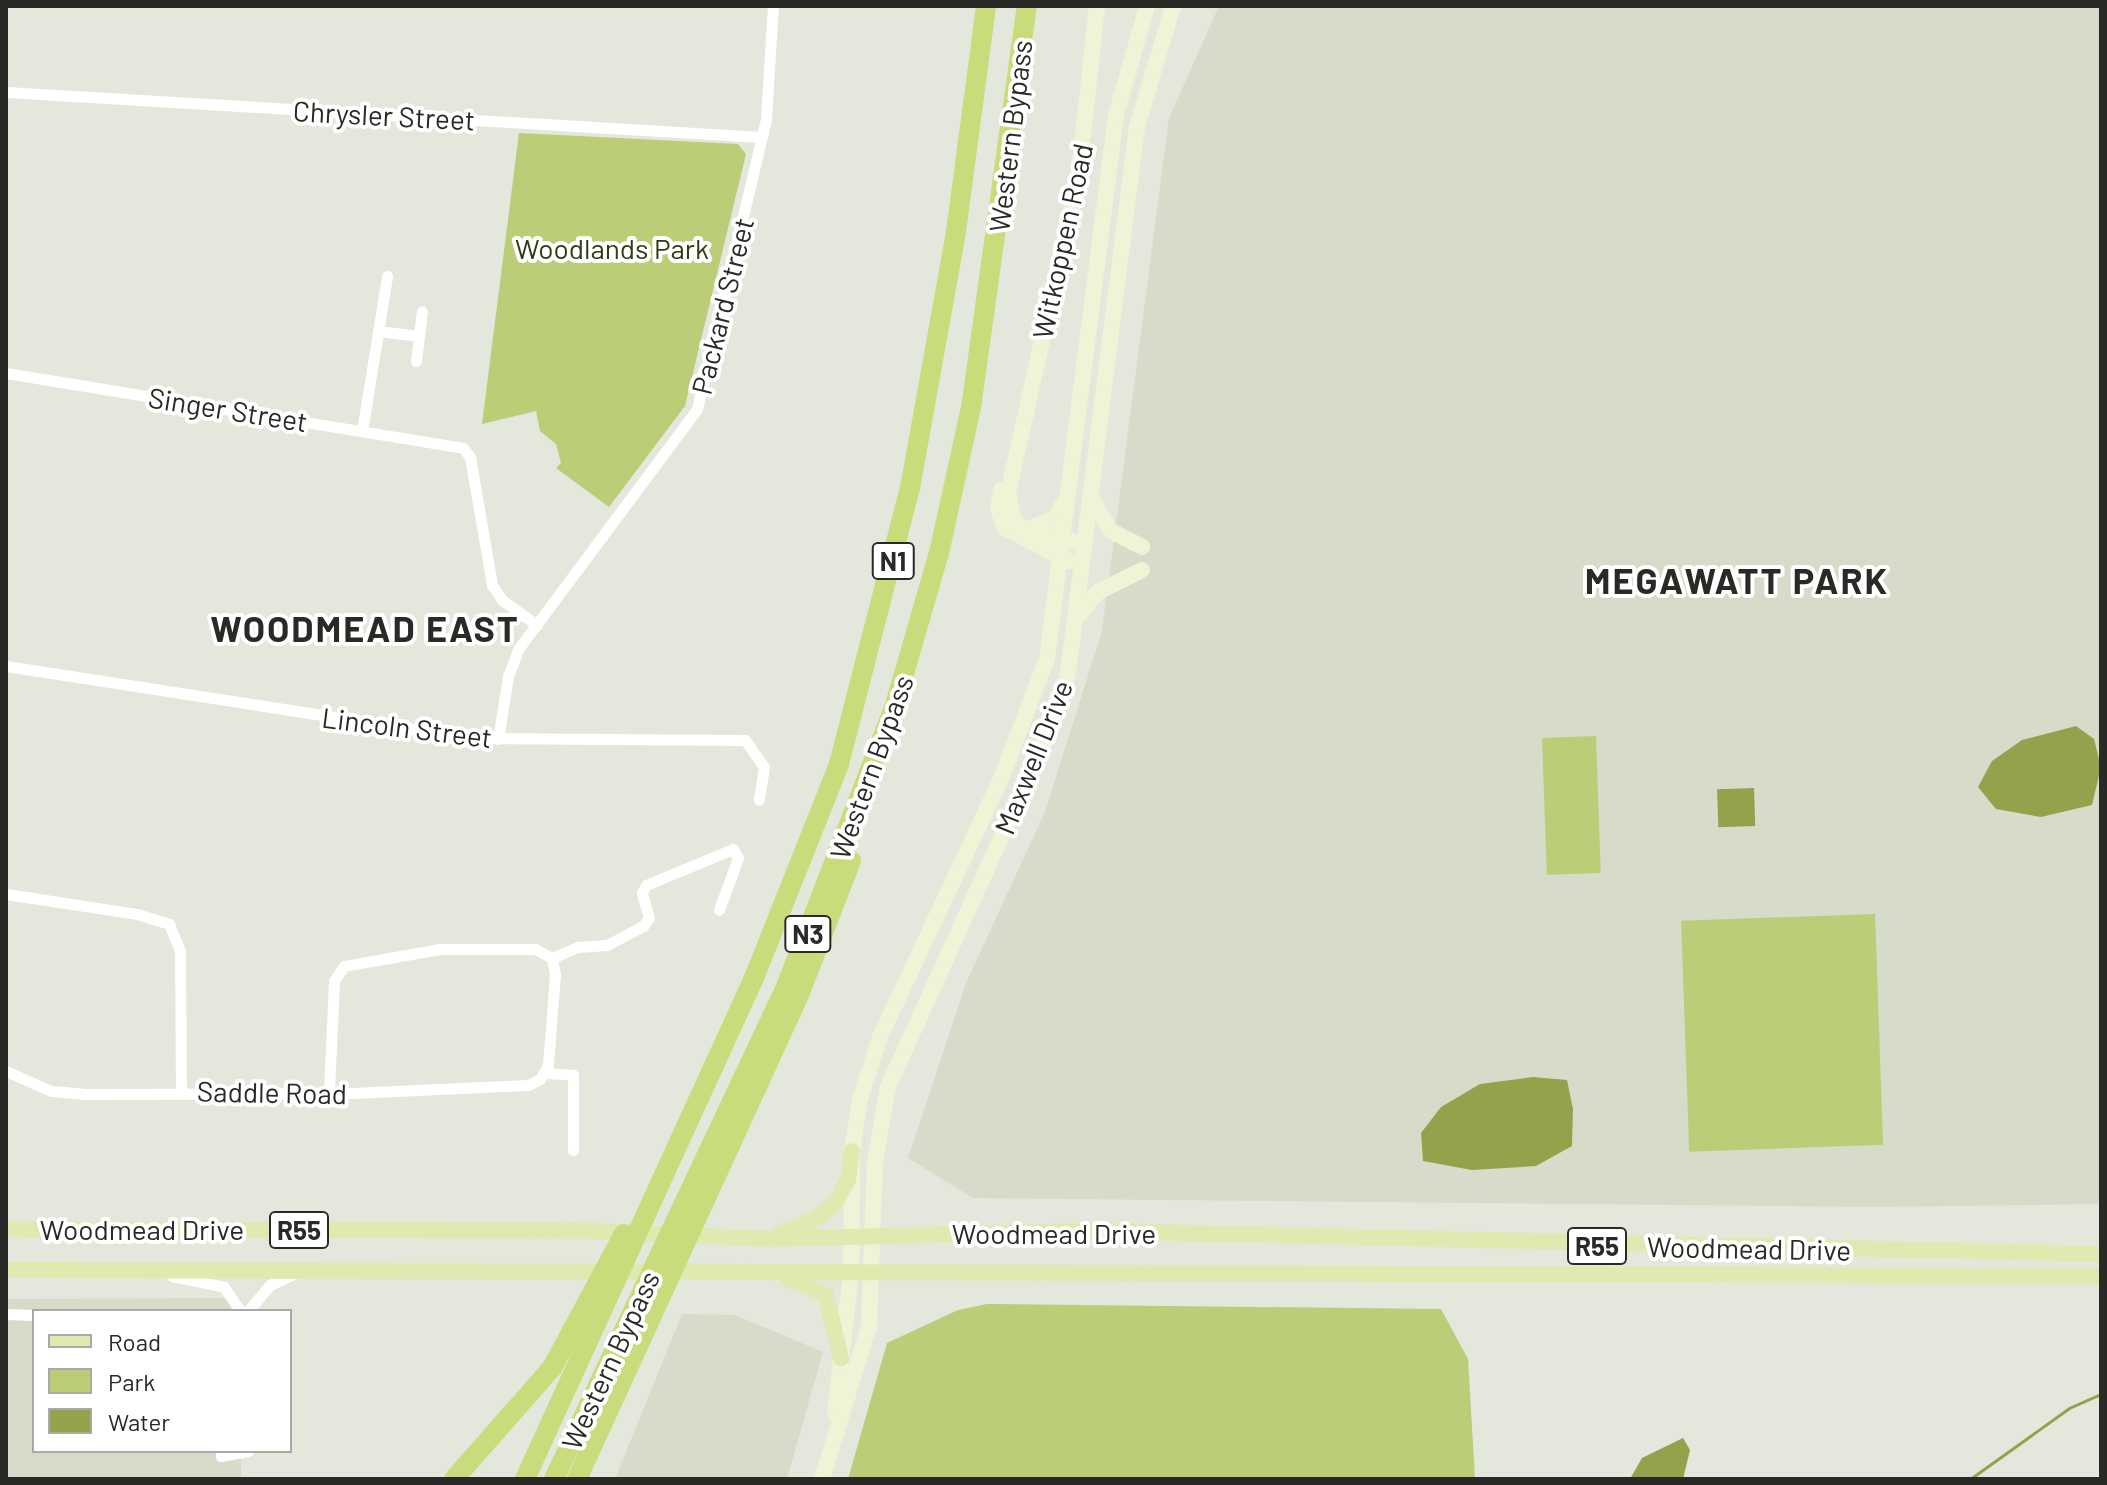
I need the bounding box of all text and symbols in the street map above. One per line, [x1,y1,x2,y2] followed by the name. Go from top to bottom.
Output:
[982,38,1038,234] street label: Western Bypass
[292,93,476,137] street label: Chrysler Street
[1025,140,1099,342] street label: Witkoppen Road
[684,214,760,398] street label: Packard Street
[515,231,709,265] park label: Woodlands Park
[146,380,310,438] street label: Singer Street
[871,539,915,583] road number: N1
[1585,558,1889,602] district label: MEGAWATT PARK
[210,606,520,650] district label: WOODMEAD EAST
[822,670,920,864] street label: Western Bypass
[987,675,1079,839] street label: Maxwell Drive
[320,700,494,754] street label: Lincoln Street
[784,912,832,956] road number: N3
[197,1074,347,1110] street label: Saddle Road
[269,1208,329,1252] road number: R55
[40,1212,244,1246] street label: Woodmead Drive
[952,1216,1156,1250] street label: Woodmead Drive
[1567,1224,1627,1268] road number: R55
[1647,1229,1851,1267] street label: Woodmead Drive
[554,1265,666,1455] street label: Western Bypass
[32,1309,292,1453] legend
[108,1327,161,1356] text: Road
[108,1367,155,1396] text: Park
[108,1407,170,1436] text: Water

